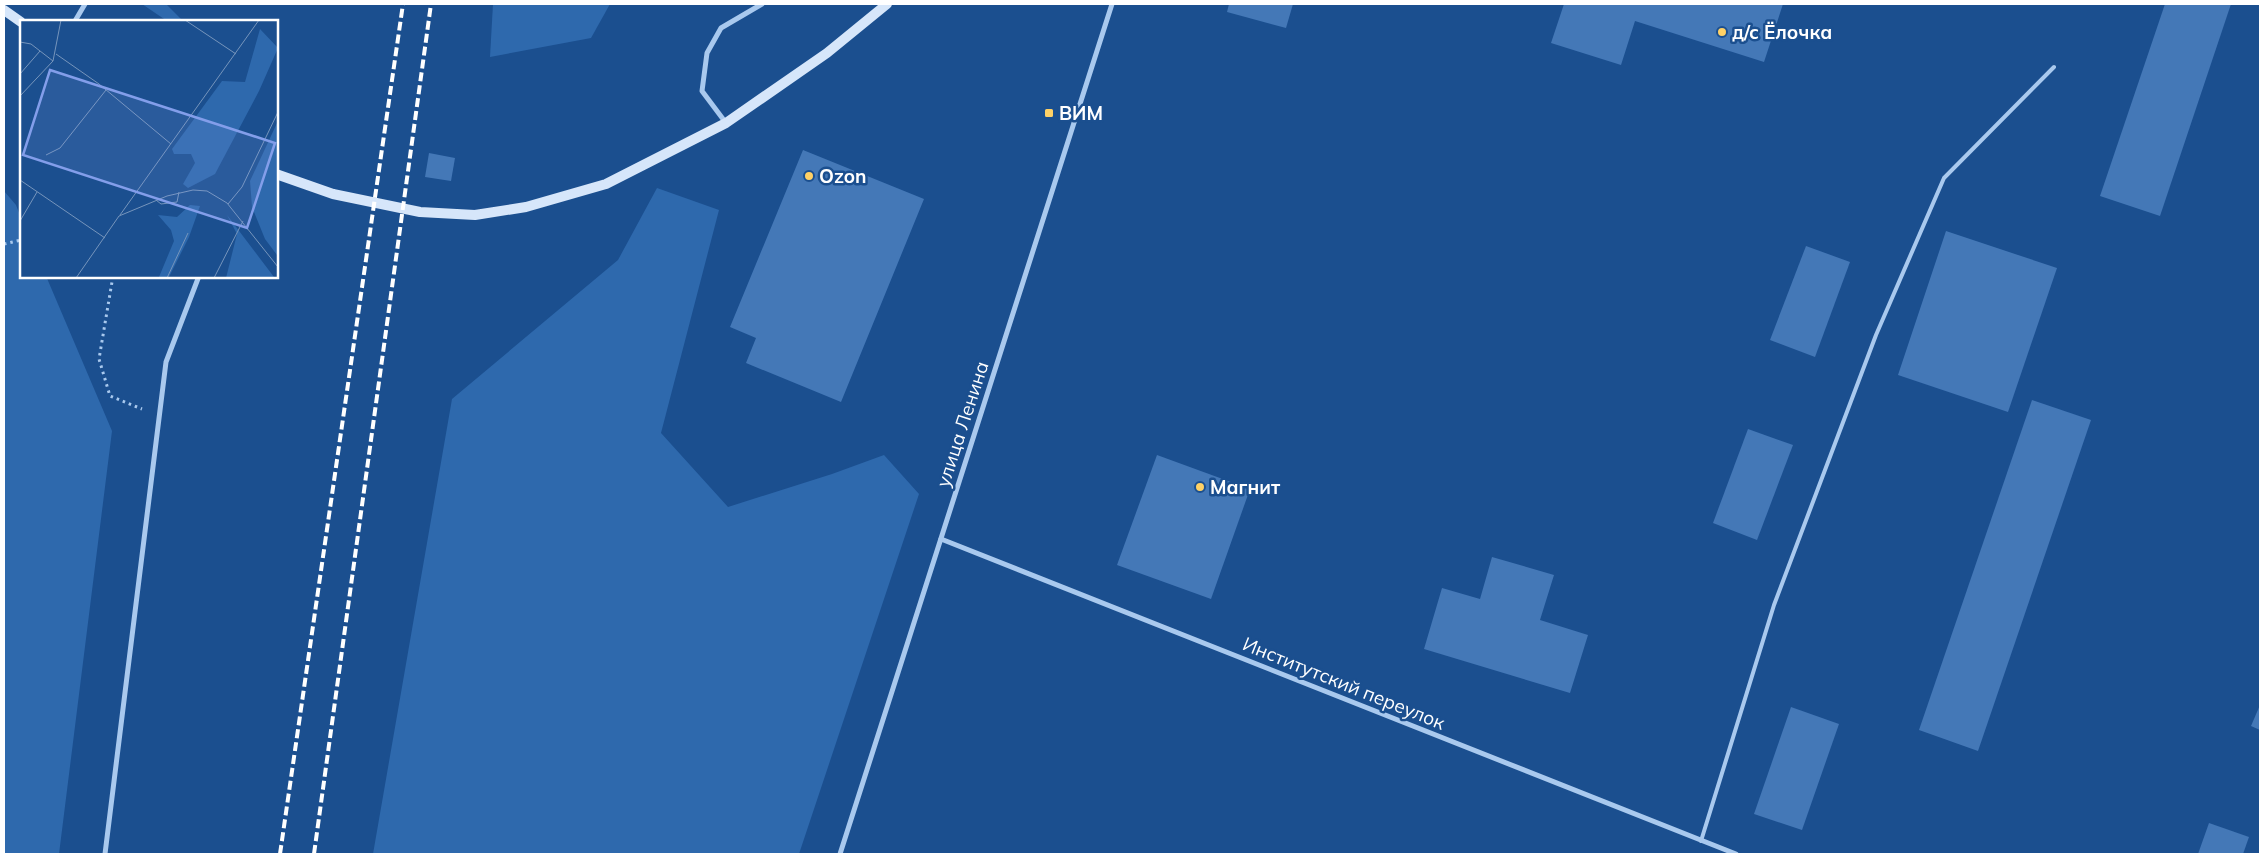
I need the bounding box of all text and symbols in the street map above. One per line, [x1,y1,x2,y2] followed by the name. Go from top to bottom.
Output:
[20,20,278,278] inset map
[1732,20,1832,44] place label: д/с Ёлочка
[1716,26,1728,38] marker: д/с Ёлочка
[1059,101,1103,125] place label: ВИМ
[1043,107,1055,119] marker: ВИМ
[819,164,866,188] place label: Ozon
[803,170,815,182] marker: Ozon
[930,358,994,490] street label: улица Ленина
[1210,475,1281,499] place label: Магнит
[1194,481,1206,493] marker: Магнит
[1239,631,1449,735] street label: Институтский переулок

